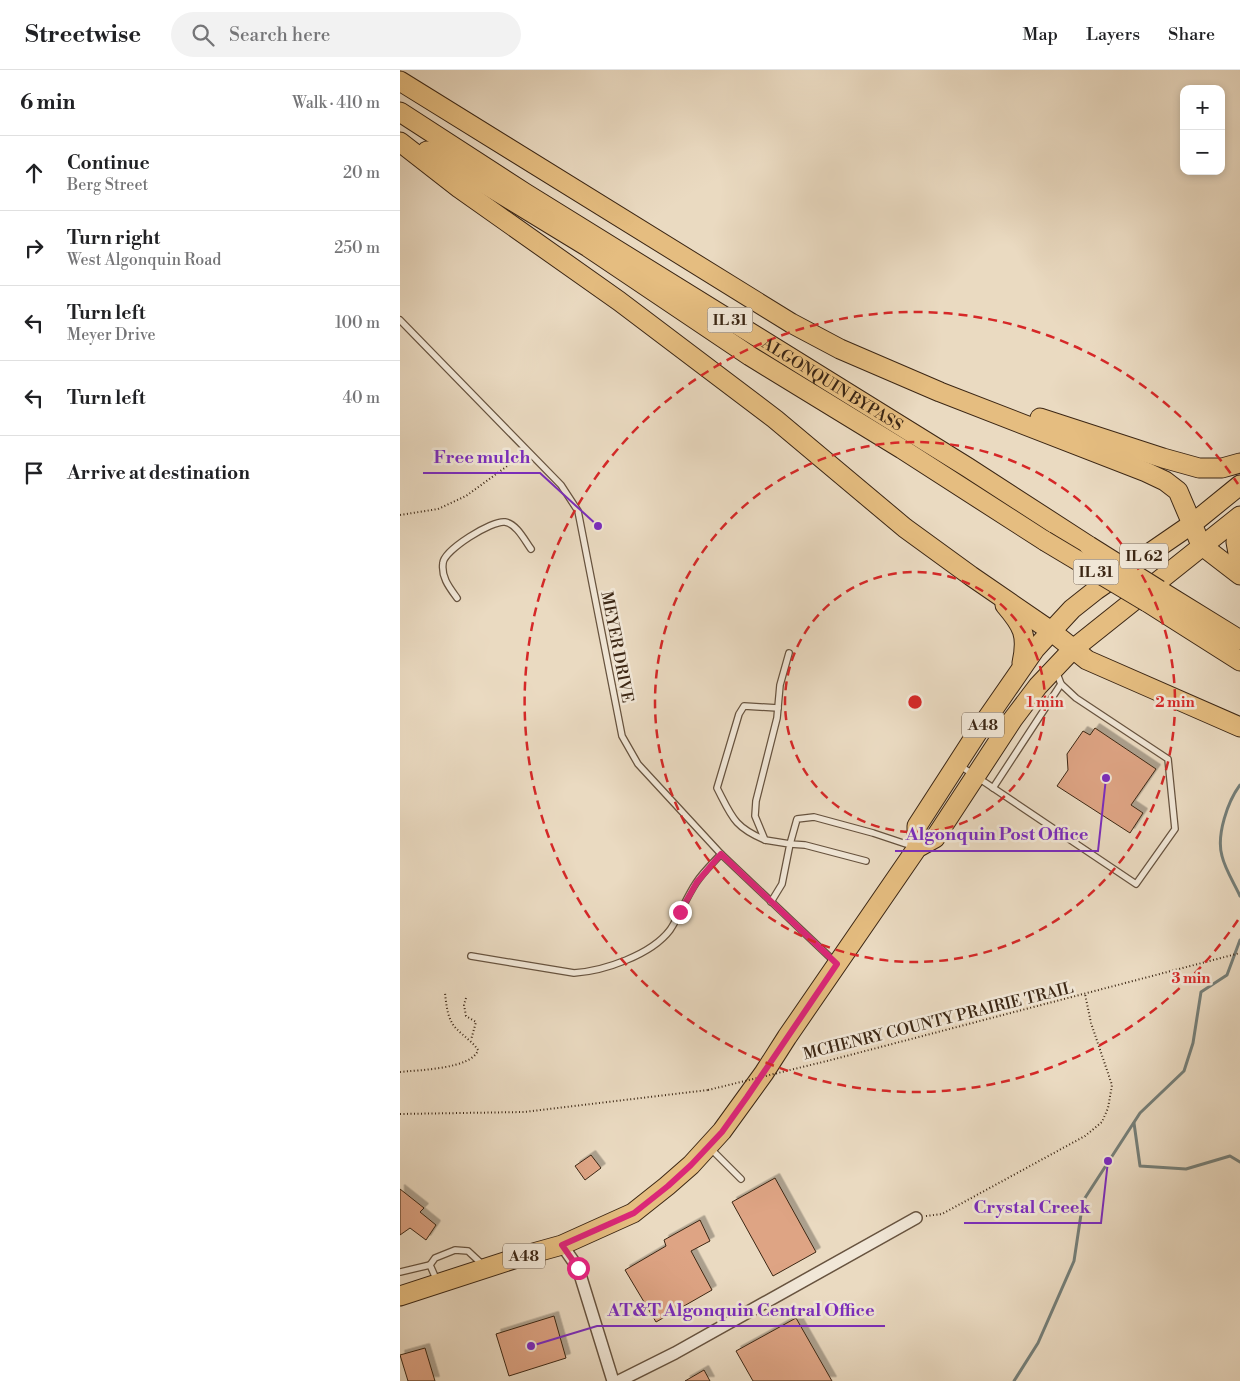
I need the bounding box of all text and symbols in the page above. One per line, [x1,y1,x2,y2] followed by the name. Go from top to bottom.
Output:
[171,12,521,57] search box
[25,20,141,50] text: Streetwise
[189,21,217,49] icon: search
[229,23,330,47] text: Search here
[1023,23,1058,46] text: Map
[1086,23,1140,46] text: Layers
[1168,23,1215,46] text: Share
[1180,85,1225,175] map controls
[1180,85,1225,130] button: +
[20,90,75,116] text: 6 min
[292,93,380,113] text: Walk · 410 m
[1180,130,1225,175] button: −
[67,151,150,175] text: Continue
[20,159,48,187] icon: ahead
[343,163,380,183] text: 20 m
[67,175,148,195] text: Berg Street
[67,226,160,250] text: Turn right
[20,234,48,262] icon: right
[334,238,380,258] text: 250 m
[67,250,221,270] text: West Algonquin Road
[67,301,146,325] text: Turn left
[708,308,752,332] road number: IL 31
[20,309,48,337] icon: left
[335,313,380,333] text: 100 m
[67,325,156,345] text: Meyer Drive
[757,333,906,436] street label: ALGONQUIN BYPASS
[20,384,48,412] icon: left
[67,386,146,410] text: Turn left
[343,388,380,408] text: 40 m
[423,440,540,473] callout: Free mulch
[434,446,530,469] text: Free mulch
[20,459,48,487] icon: arrive
[67,461,250,485] text: Arrive at destination
[1120,544,1168,568] road number: IL 62
[1074,560,1118,584] road number: IL 31
[596,590,638,705] street label: MEYER DRIVE
[906,693,924,711] centre of rings
[1026,693,1064,712] text: 1 min
[1155,693,1195,712] text: 2 min
[962,712,1004,738] road number: A48
[895,818,1098,851] callout: Algonquin Post Office
[905,823,1089,846] text: Algonquin Post Office
[669,901,692,924] route end
[1171,969,1211,988] text: 3 min
[801,978,1076,1064] street label: MCHENRY COUNTY PRAIRIE TRAIL
[964,1190,1101,1223] callout: Crystal Creek
[973,1196,1091,1219] text: Crystal Creek
[503,1244,545,1268] road number: A48
[567,1257,590,1280] route start
[597,1293,885,1326] callout: AT&T Algonquin Central Office
[606,1299,875,1322] text: AT&T Algonquin Central Office

